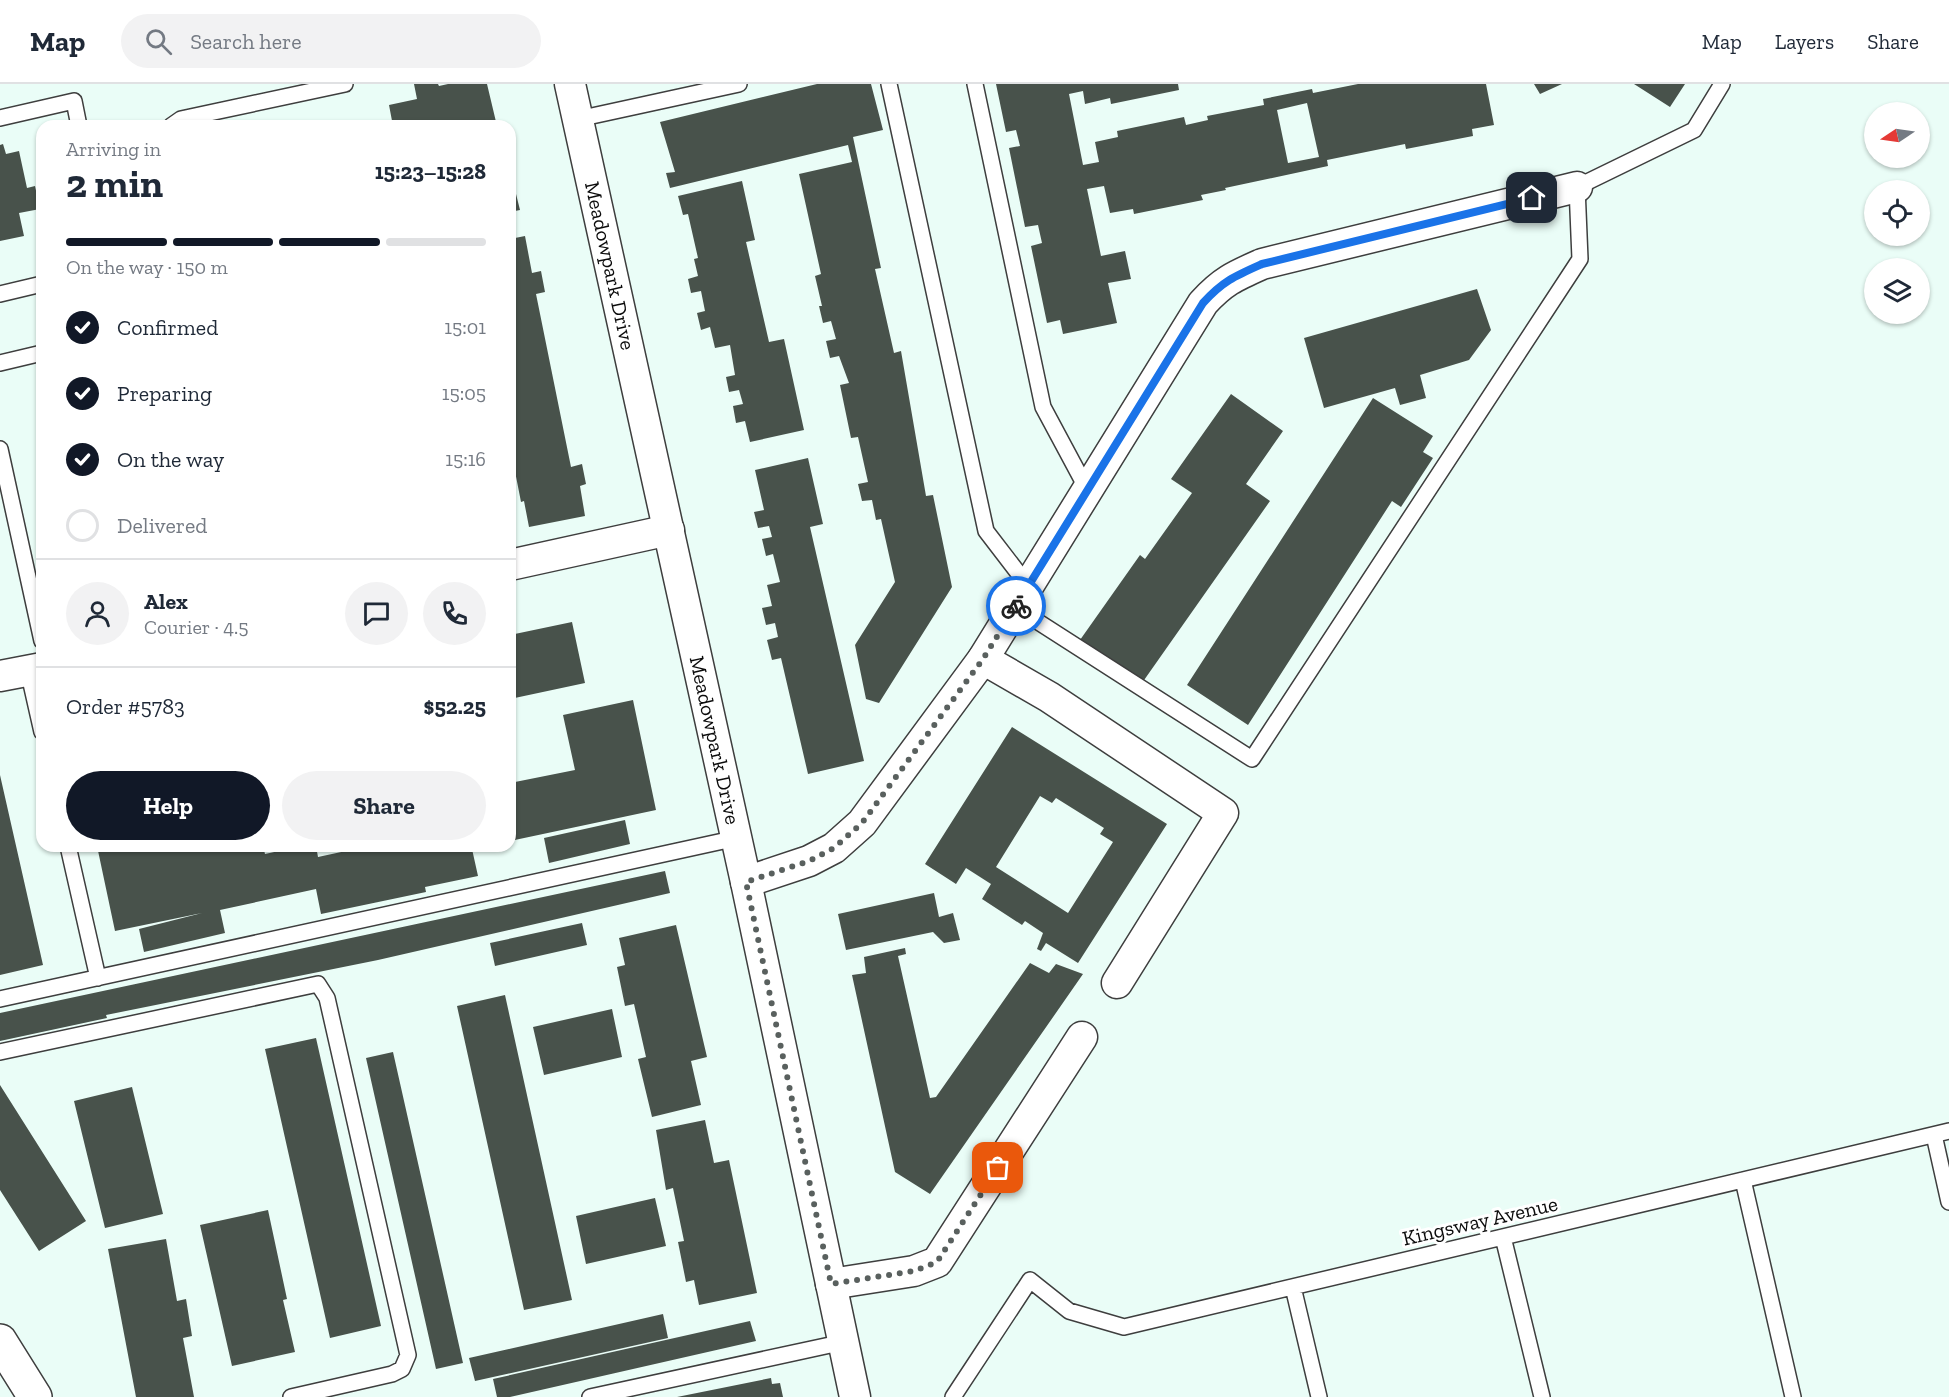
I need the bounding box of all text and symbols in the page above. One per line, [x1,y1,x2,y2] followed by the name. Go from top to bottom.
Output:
[121,14,541,68] search box
[30,25,85,58] text: Map
[142,25,175,58] icon: search
[190,28,302,55] text: Search here
[1702,29,1742,54] text: Map
[1775,29,1834,54] text: Layers
[1867,29,1919,54] text: Share
[1864,102,1930,168] north arrow
[1864,102,1930,324] map controls
[66,137,161,161] text: Arriving in
[375,158,486,185] text: 15:23–15:28
[66,160,163,207] text: 2 min
[1506,172,1557,223] pin
[580,179,641,352] street label: Meadowpark Drive
[1864,180,1930,246] button: locate
[1515,181,1548,214] icon: home
[66,255,228,279] text: On the way · 150 m
[1864,258,1930,324] button: layers
[66,311,99,344] icon: check
[117,314,218,341] text: Confirmed
[444,315,486,339] text: 15:01
[66,377,99,410] icon: check
[117,380,212,407] text: Preparing
[442,381,486,405] text: 15:05
[66,443,99,476] icon: check
[117,446,224,473] text: On the way
[445,447,486,471] text: 15:16
[117,512,207,539] text: Delivered
[986,576,1046,636] courier
[66,582,129,645] button: person
[345,582,408,645] button: chat
[423,582,486,645] button: phone
[144,588,188,615] text: Alex
[1000,590,1033,623] icon: bike
[144,615,249,639] text: Courier · 4.5
[685,654,746,827] street label: Meadowpark Drive
[66,693,185,720] text: Order #5783
[424,693,486,720] text: $52.25
[66,771,270,840] button: Help
[282,771,486,840] button: Share
[972,1142,1023,1193] pin
[981,1151,1014,1184] icon: bag
[1400,1190,1560,1251] street label: Kingsway Avenue

